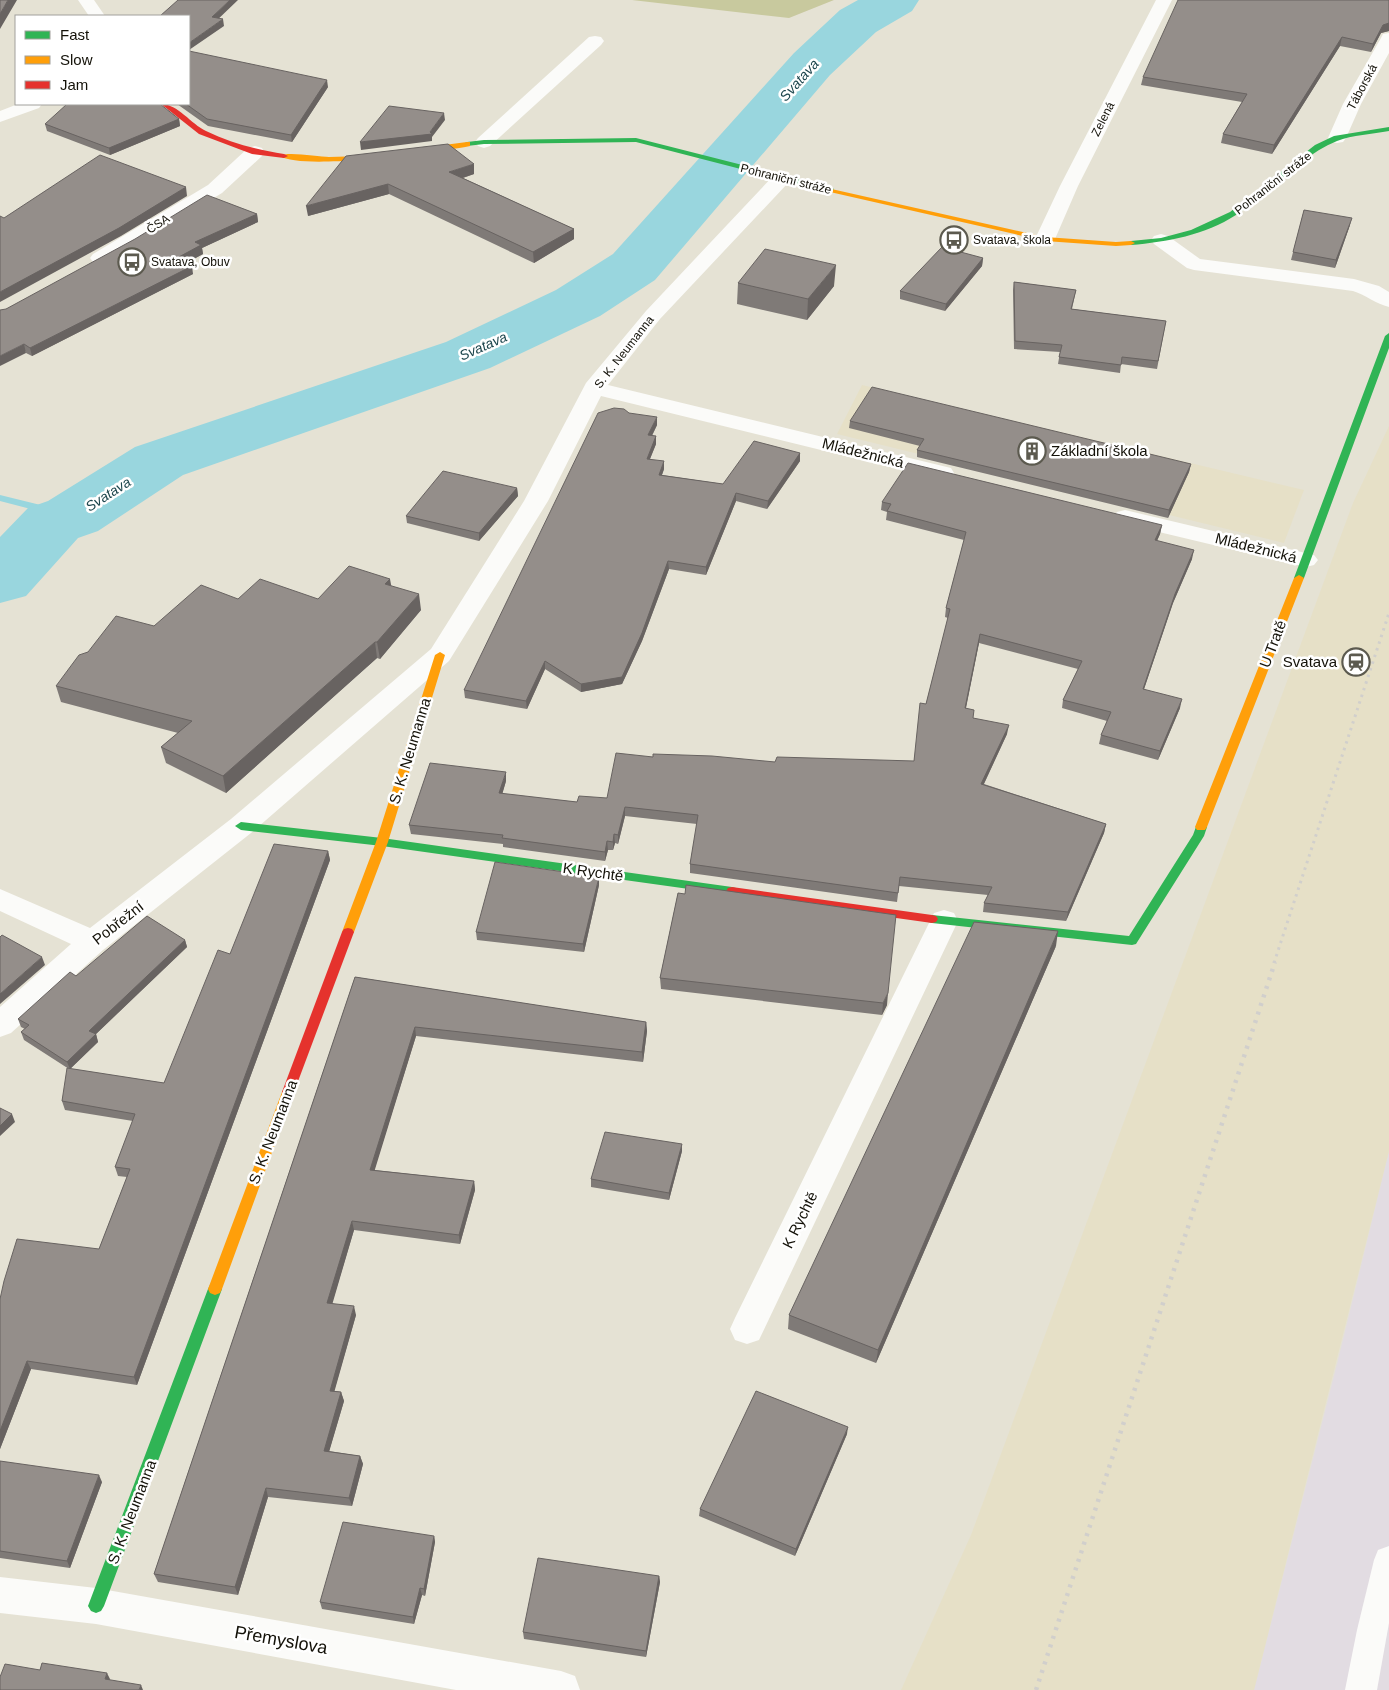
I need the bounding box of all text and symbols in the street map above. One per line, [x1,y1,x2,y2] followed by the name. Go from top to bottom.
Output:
[15,15,190,105] legend
[60,26,90,43] text: Fast
[60,51,93,68] text: Slow
[776,56,822,104] water label: Svatava
[1344,61,1380,112] street label: Táborská
[60,76,88,93] text: Jam
[1088,99,1118,139] street label: Zelená
[1232,149,1314,217] street label: Pohraniční stráže
[739,161,833,197] street label: Pohraniční stráže
[143,211,172,236] street label: ČSA
[939,225,969,255] bus stop icon: Svatava, škola
[973,233,1051,247] place label: Svatava, škola
[117,247,147,277] bus stop icon: Svatava, Obuv
[151,255,230,269] place label: Svatava, Obuv
[591,313,657,391] street label: S. K. Neumanna
[457,328,510,364] water label: Svatava
[821,434,906,471] street label: Mládežnická
[1017,436,1047,466] building icon: Základní škola
[1051,442,1148,459] place label: Základní škola
[82,473,134,514] water label: Svatava
[1214,529,1299,566] street label: Mládežnická
[1256,618,1289,670] street label: U Tratě
[1341,647,1371,677] station icon: Svatava
[1283,653,1338,670] place label: Svatava
[385,695,434,806] street label: S. K. Neumanna
[562,859,624,884] street label: K Rychtě
[89,897,147,948] street label: Pobřežní
[245,1077,300,1186] street label: S. K. Neumanna
[779,1189,821,1251] street label: K Rychtě
[104,1457,159,1566] street label: S. K. Neumanna
[233,1622,330,1658] street label: Přemyslova

